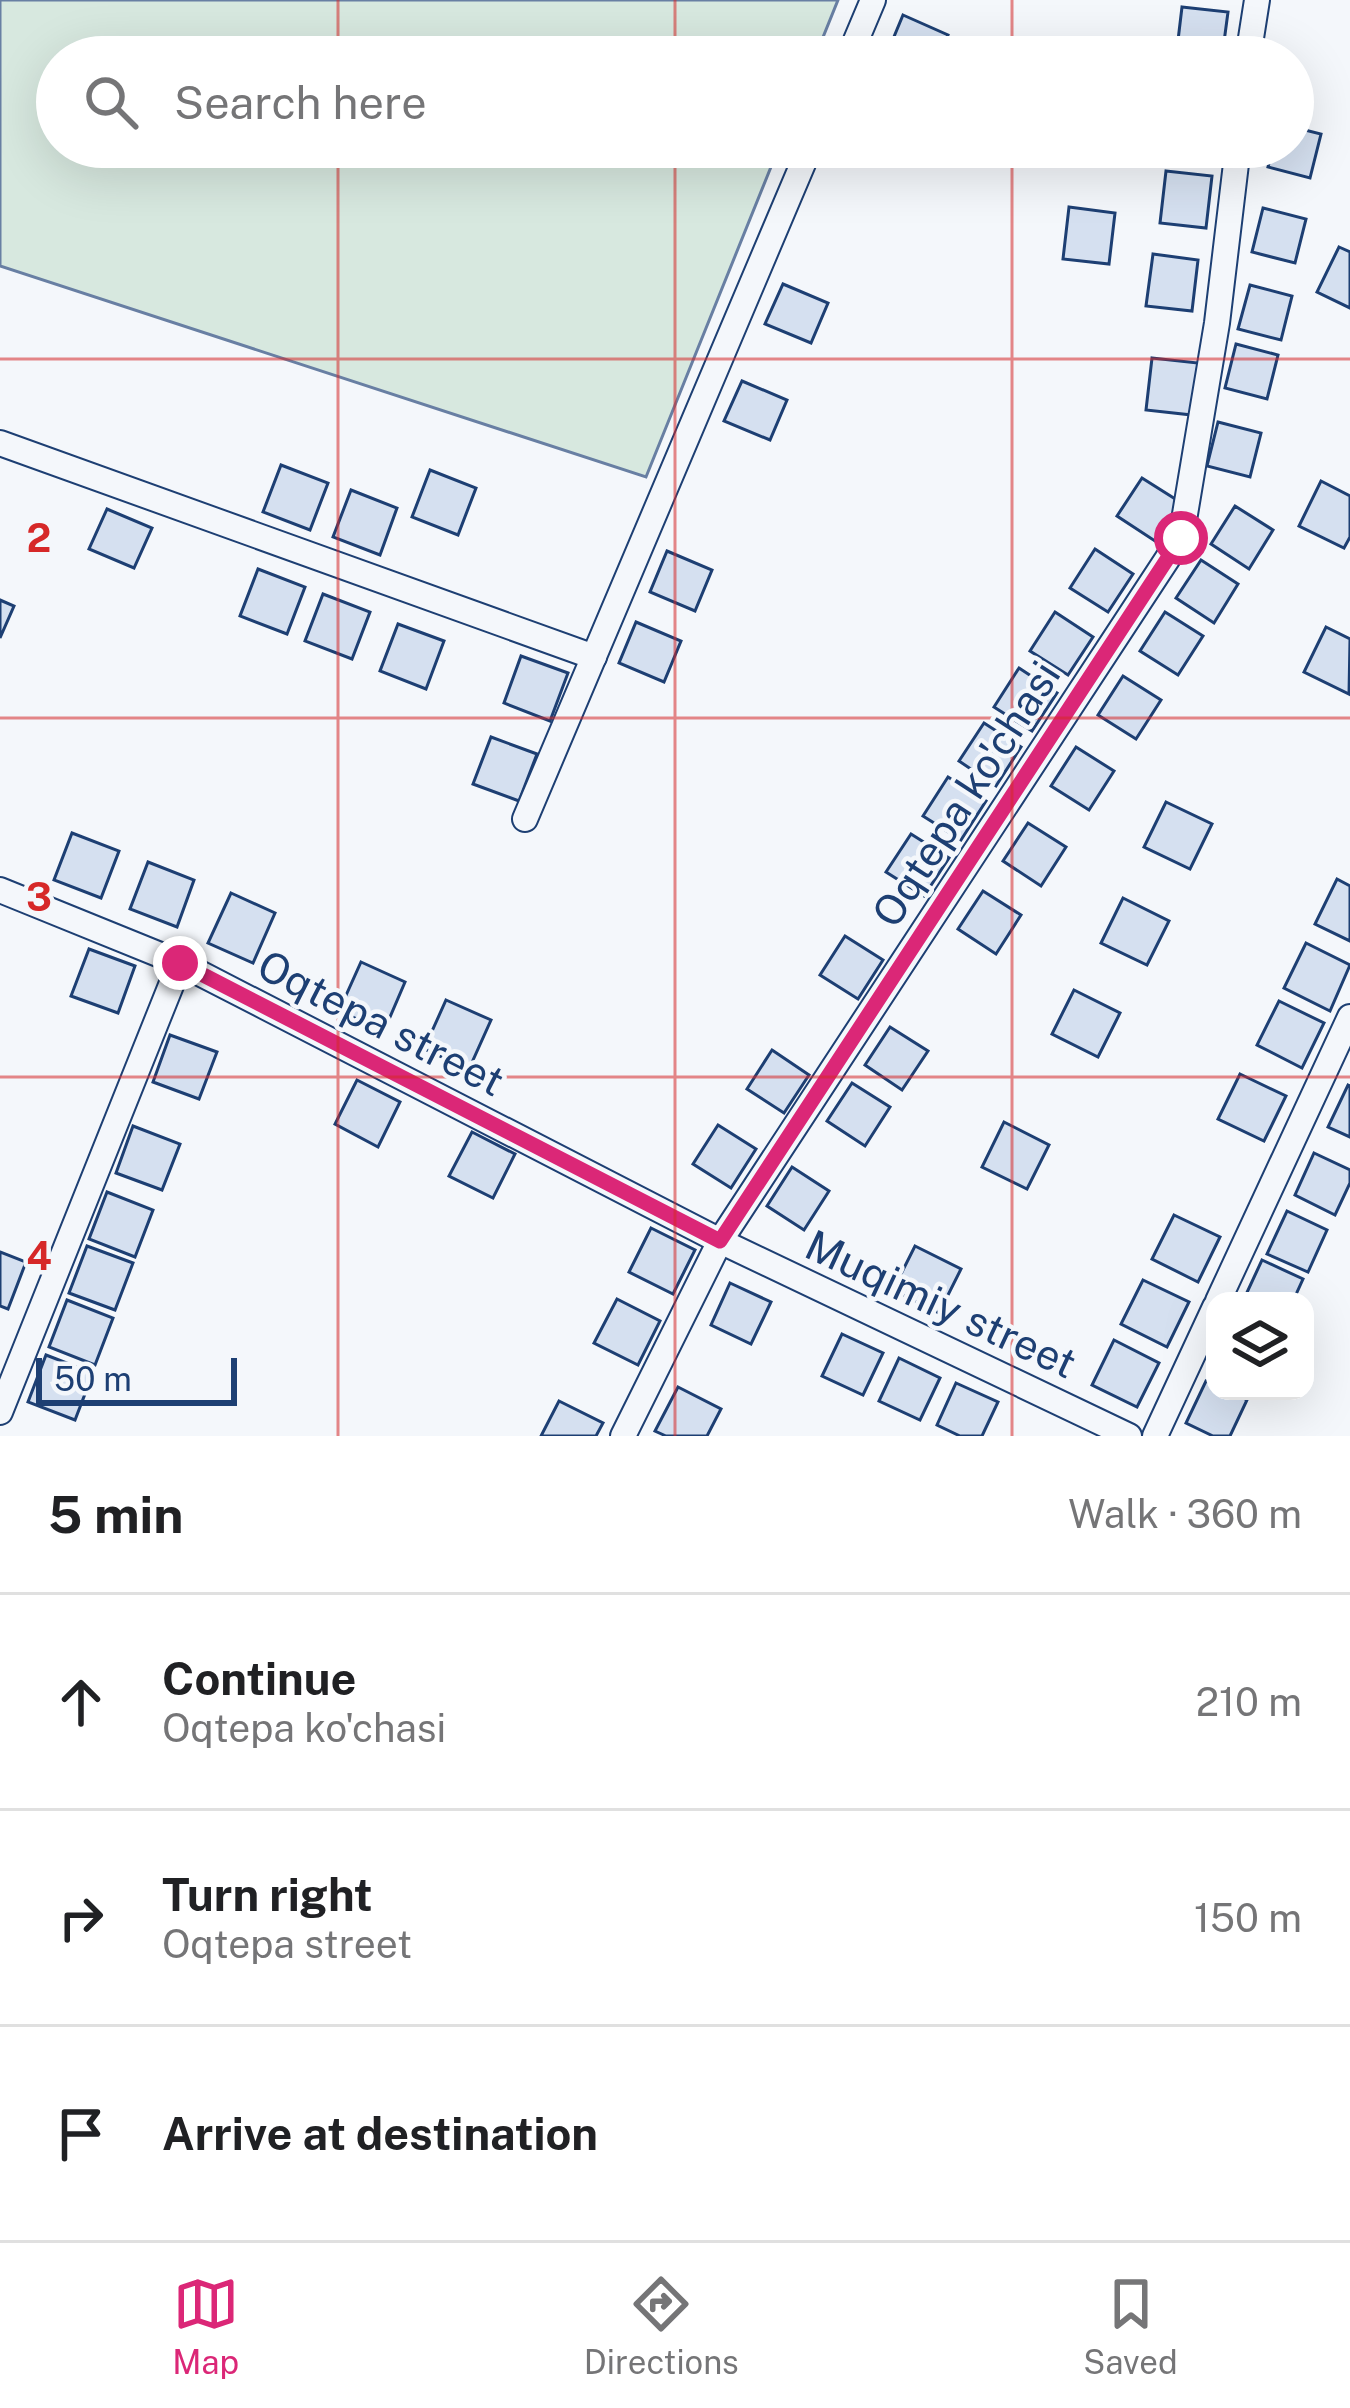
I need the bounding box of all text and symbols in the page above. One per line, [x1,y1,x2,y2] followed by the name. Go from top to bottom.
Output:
[36,36,1314,168] search box
[78,69,144,135] icon: search
[174,76,427,129] text: Search here
[1154,511,1208,565] route start
[27,515,51,561] text: 2
[862,652,1069,935] street label: Oqtepa ko'chasi
[26,874,52,920] text: 3
[153,936,207,990] route end
[250,940,512,1106] street label: Oqtepa street
[798,1219,1084,1388] street label: Muqimiy street
[26,1233,52,1279] text: 4
[1206,1292,1314,1400] map controls
[1206,1292,1314,1400] button: layers
[36,1352,237,1405] scale bar
[54,1360,132,1398] text: 50 m
[48,1485,184,1544] text: 5 min
[1068,1491,1302,1537] text: Walk · 360 m
[162,1652,356,1705] text: Continue
[48,1669,114,1735] icon: ahead
[1196,1679,1302,1725] text: 210 m
[162,1705,446,1751] text: Oqtepa ko'chasi
[162,1868,373,1921] text: Turn right
[48,1885,114,1951] icon: right
[1194,1895,1302,1941] text: 150 m
[162,1921,412,1967] text: Oqtepa street
[48,2101,114,2167] icon: arrive
[162,2107,598,2160] text: Arrive at destination
[172,2271,239,2381] tab: Map
[584,2271,739,2381] tab: Directions
[1083,2271,1178,2381] tab: Saved

